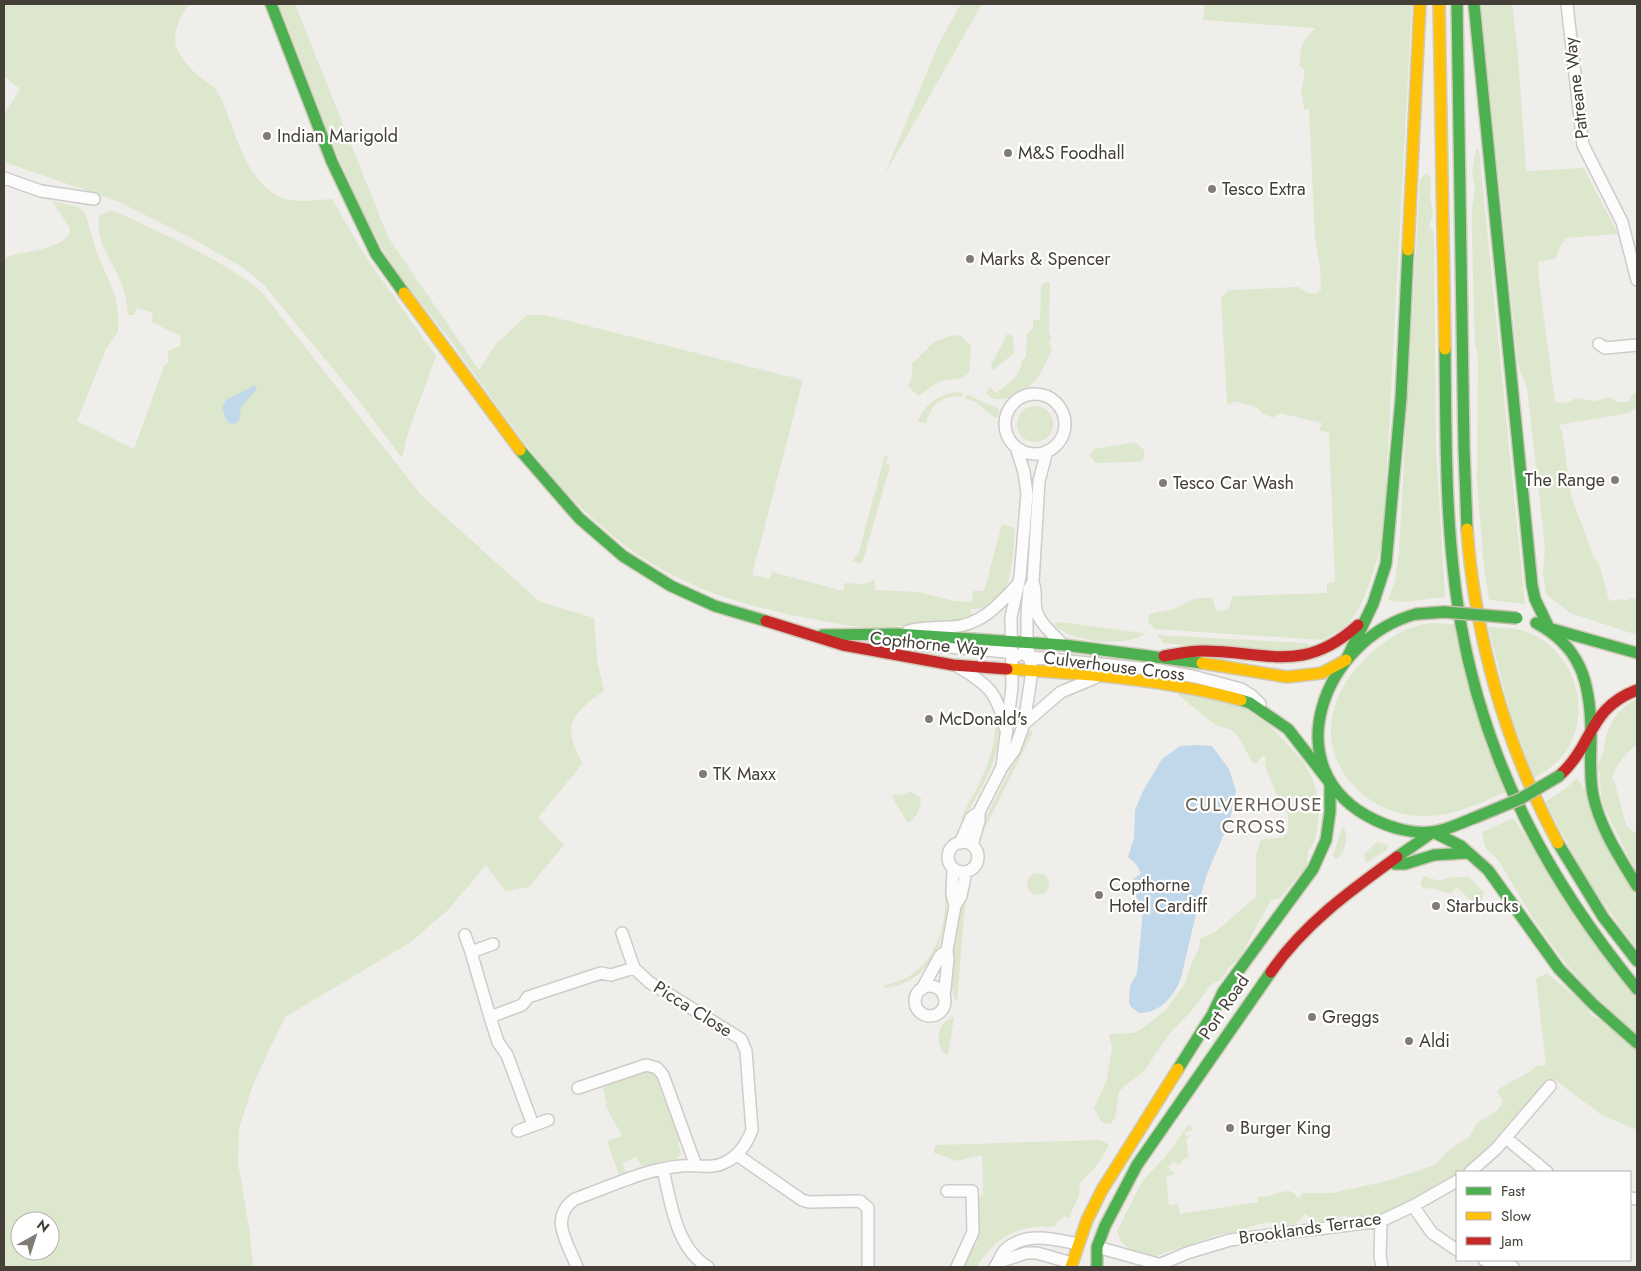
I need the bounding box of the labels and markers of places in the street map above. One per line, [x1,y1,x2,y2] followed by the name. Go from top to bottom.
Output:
[277,123,398,149] place label: Indian Marigold
[261,130,273,142] marker: Indian Marigold
[1018,140,1125,166] place label: M&S Foodhall
[1002,147,1014,159] marker: M&S Foodhall
[1222,176,1306,202] place label: Tesco Extra
[1206,183,1218,195] marker: Tesco Extra
[980,246,1111,272] place label: Marks & Spencer
[964,253,976,265] marker: Marks & Spencer
[1525,467,1605,493] place label: The Range
[1173,470,1294,496] place label: Tesco Car Wash
[1609,474,1621,486] marker: The Range
[1157,477,1169,489] marker: Tesco Car Wash
[939,706,1027,732] place label: McDonald's
[923,713,935,725] marker: McDonald's
[713,761,776,787] place label: TK Maxx
[697,768,709,780] marker: TK Maxx
[1109,872,1208,919] place label: Copthorne Hotel Cardiff
[1093,889,1105,901] marker: Copthorne Hotel Cardiff
[1446,893,1519,919] place label: Starbucks
[1430,900,1442,912] marker: Starbucks
[1322,1004,1379,1030] place label: Greggs
[1306,1011,1318,1023] marker: Greggs
[1419,1028,1450,1054] place label: Aldi
[1403,1035,1415,1047] marker: Aldi
[1240,1115,1331,1141] place label: Burger King
[1224,1122,1236,1134] marker: Burger King

